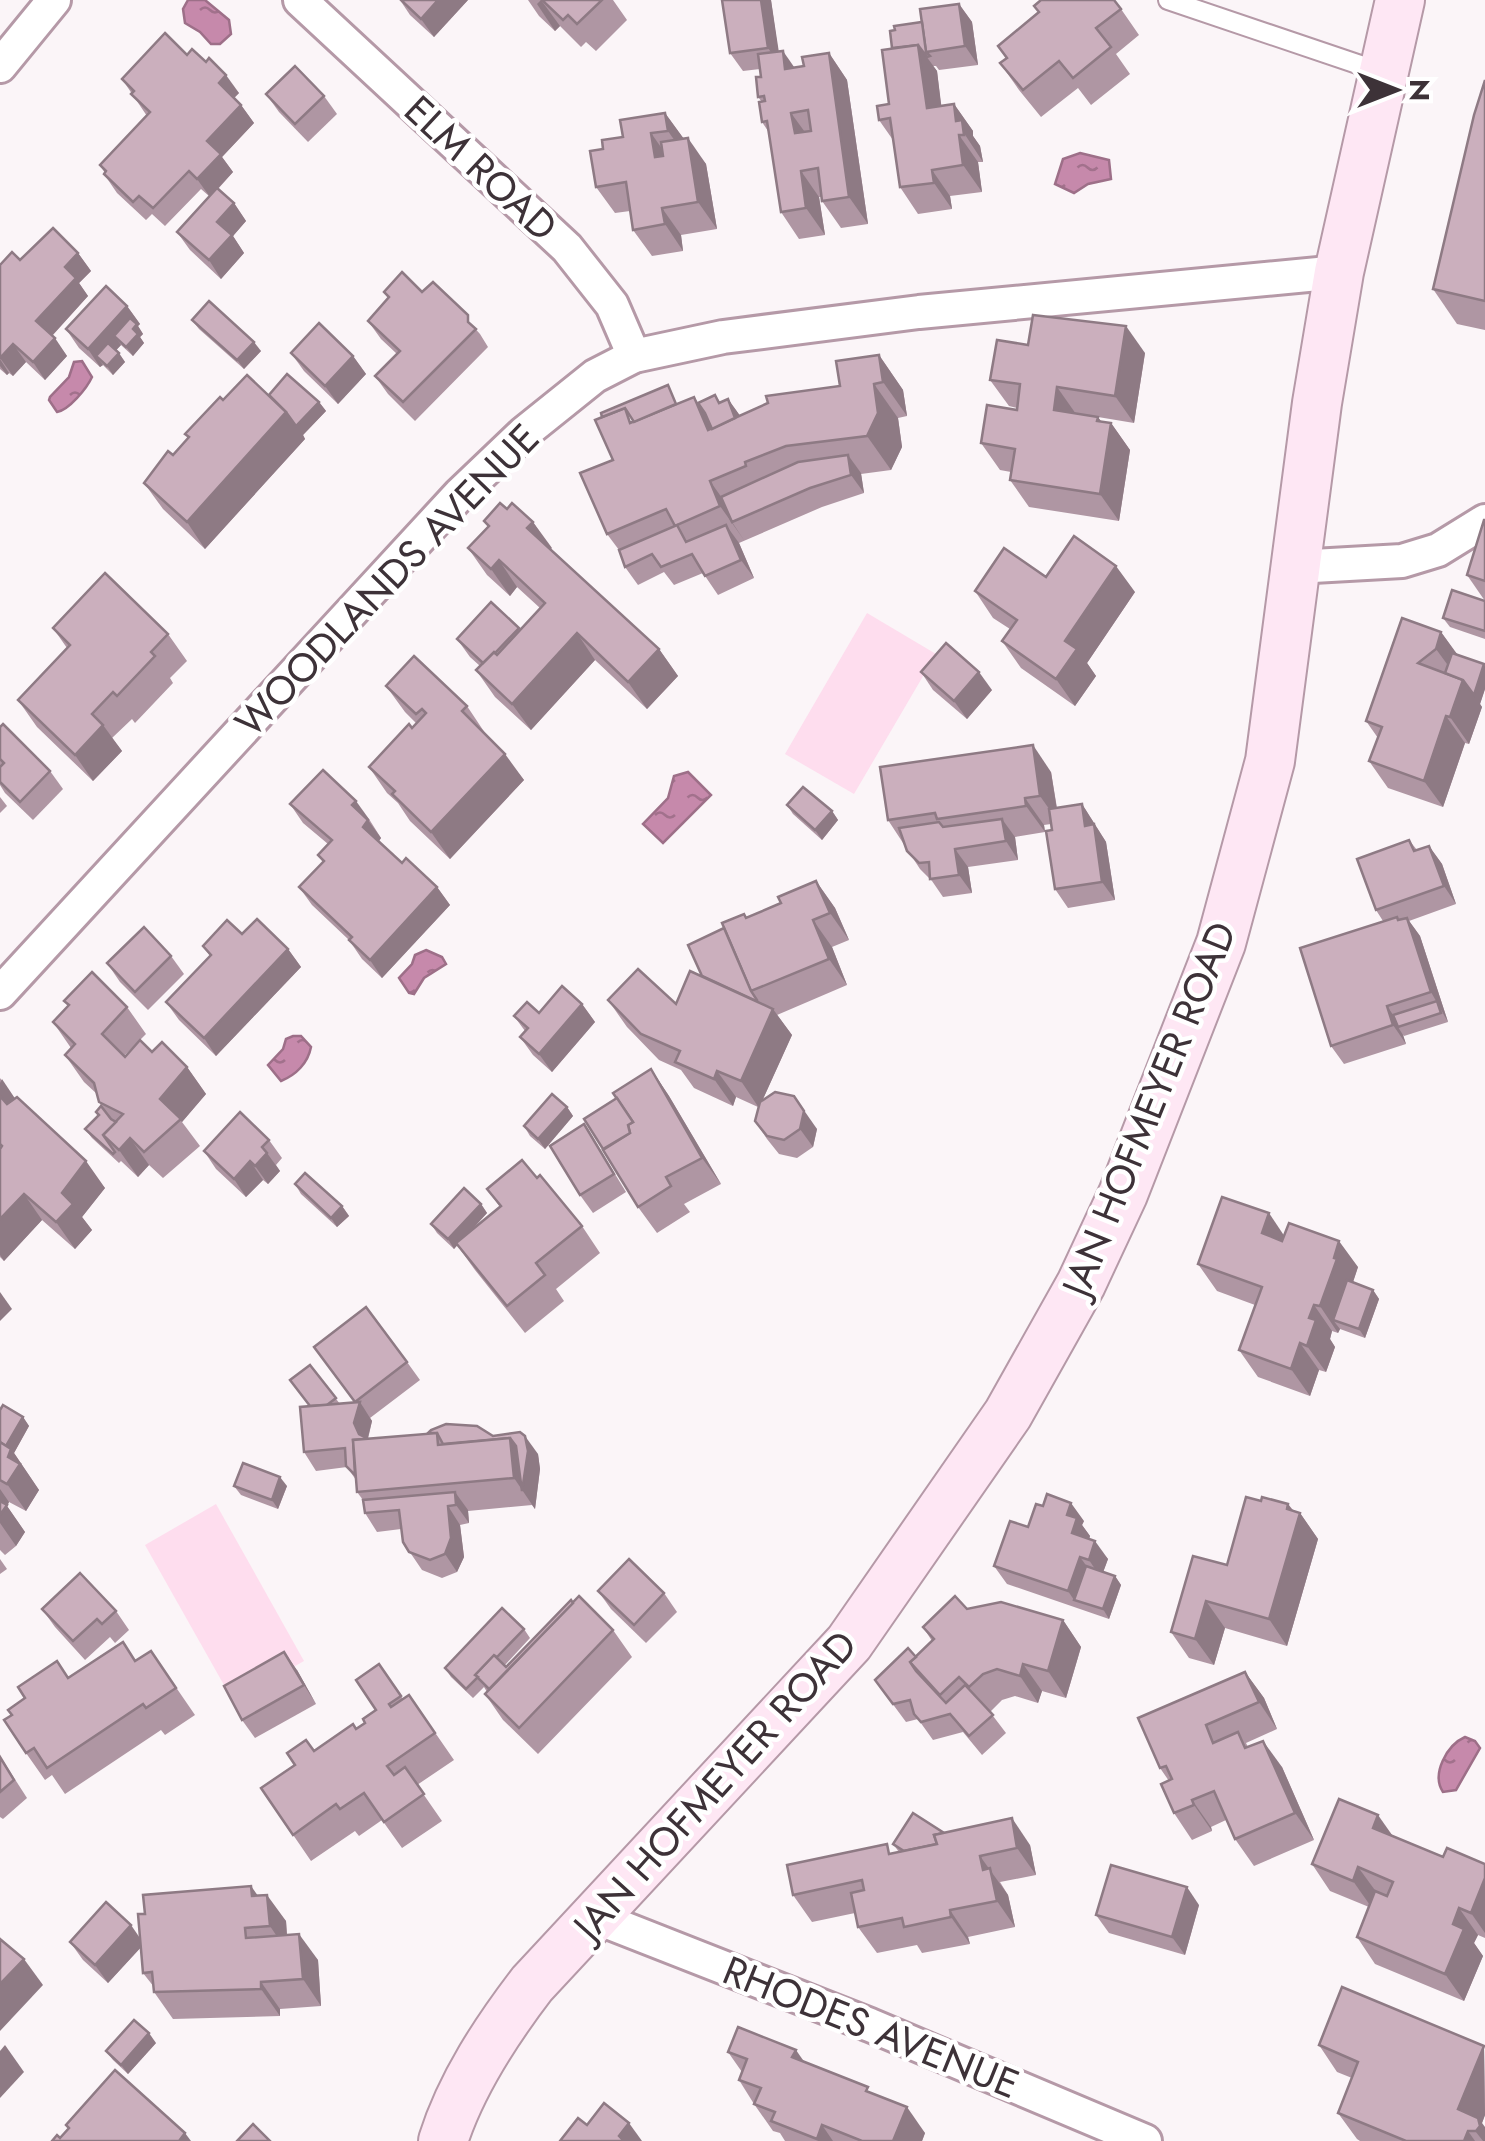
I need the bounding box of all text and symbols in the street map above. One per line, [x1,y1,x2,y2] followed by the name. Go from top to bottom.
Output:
[1345,40,1445,140] north arrow
[1399,79,1440,101] text: N
[391,82,571,254] street label: ELM ROAD
[222,410,552,750] street label: WOODLANDS AVENUE
[1046,913,1251,1309] street label: JAN HOFMEYER ROAD
[557,1617,870,1956] street label: JAN HOFMEYER ROAD
[714,1941,1028,2113] street label: RHODES AVENUE

